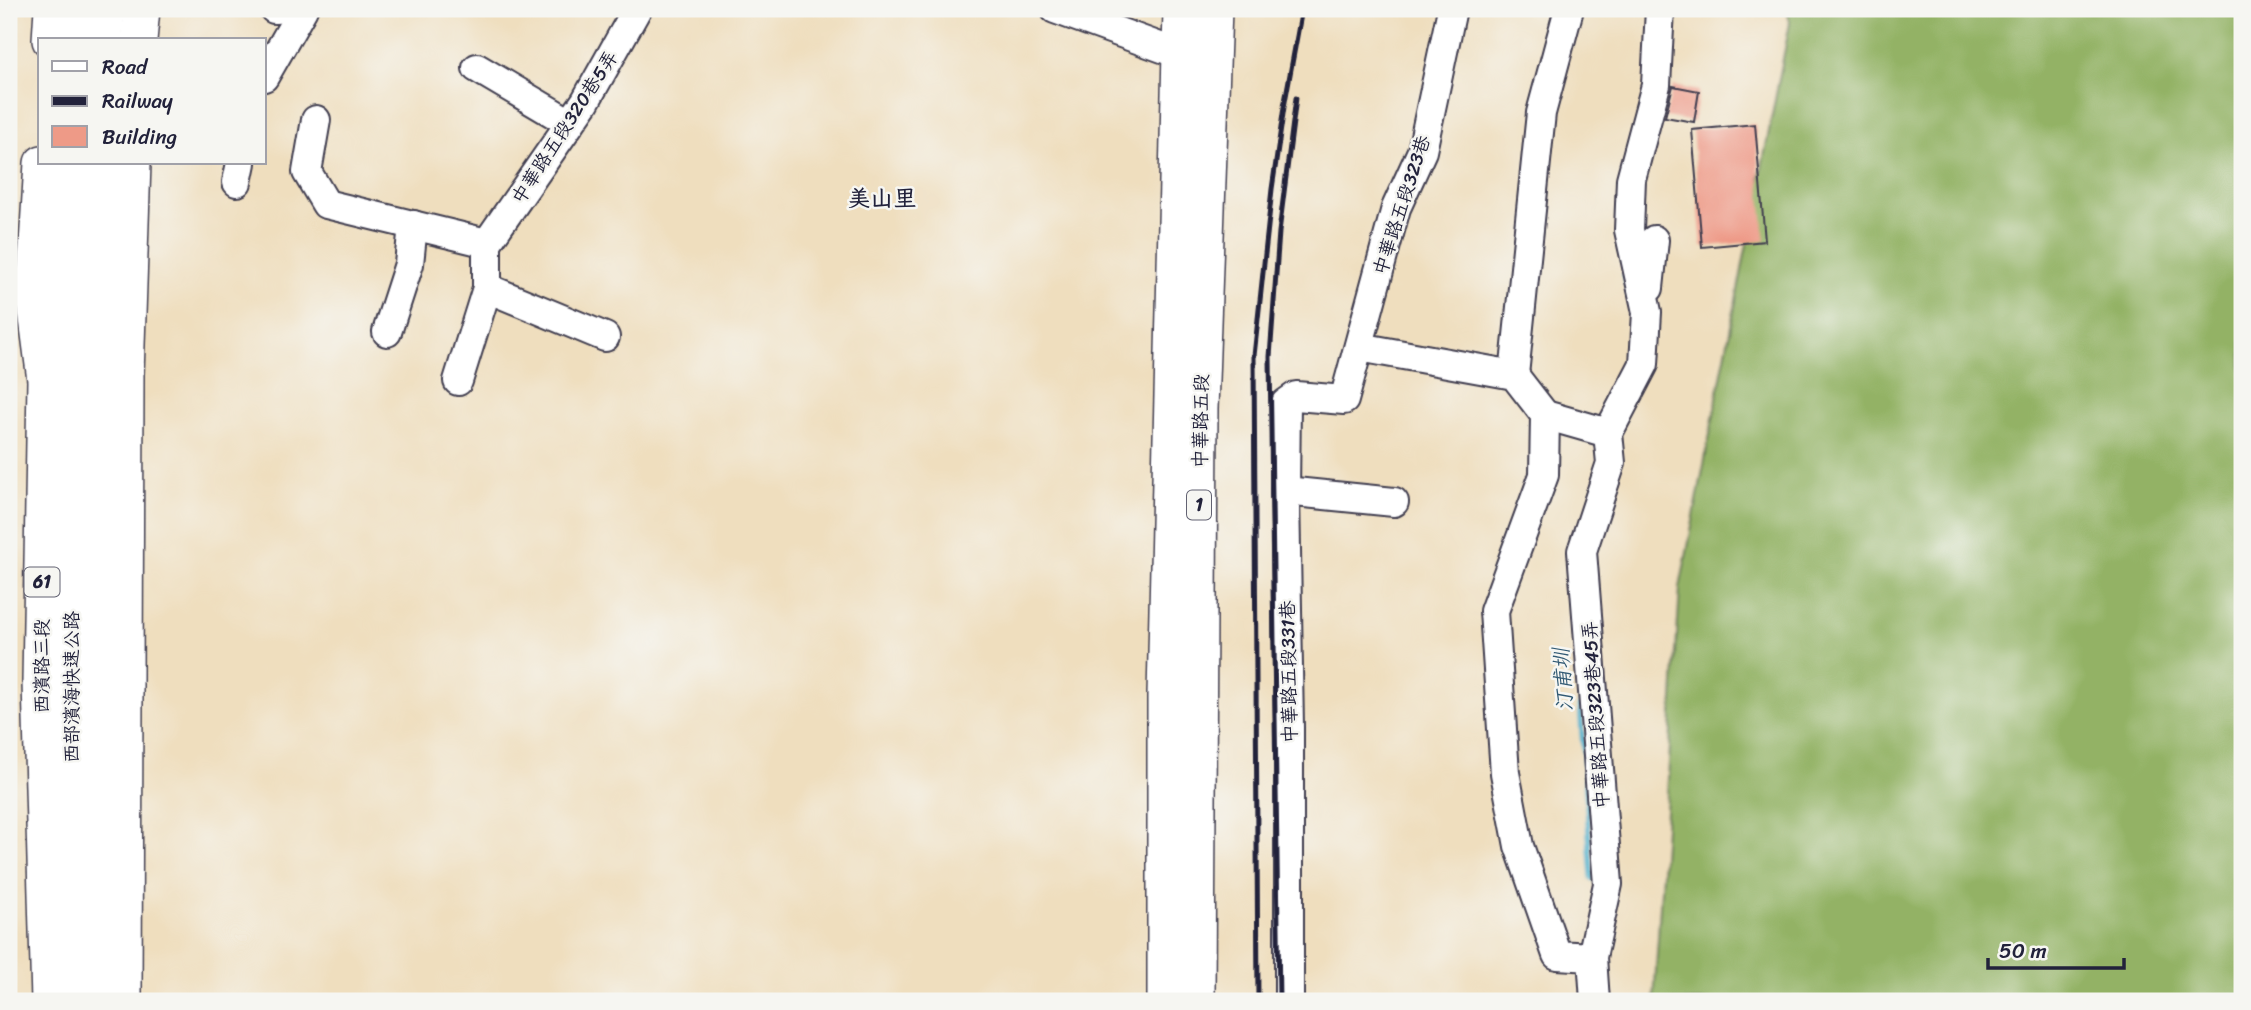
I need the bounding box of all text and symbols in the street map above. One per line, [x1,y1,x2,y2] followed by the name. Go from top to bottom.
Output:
[38,38,266,164] legend
[502,44,627,211] street label: 中華路五段320巷5弄
[102,48,149,86] text: Road
[102,82,173,120] text: Railway
[102,118,178,156] text: Building
[1363,131,1440,280] street label: 中華路五段323巷
[848,178,917,219] district label: 美山里
[1183,373,1218,469] street label: 中華路五段
[1187,490,1211,520] road number: 1
[24,568,60,596] road number: 61
[1271,600,1306,744] street label: 中華路五段331巷
[55,611,88,763] street label: 西部濱海快速公路
[25,618,58,714] street label: 西濱路三段
[1572,620,1619,810] street label: 中華路五段323巷45弄
[1542,645,1584,713] water label: 汀甫圳
[1988,926,2125,970] scale bar
[1999,932,2047,970] text: 50 m

